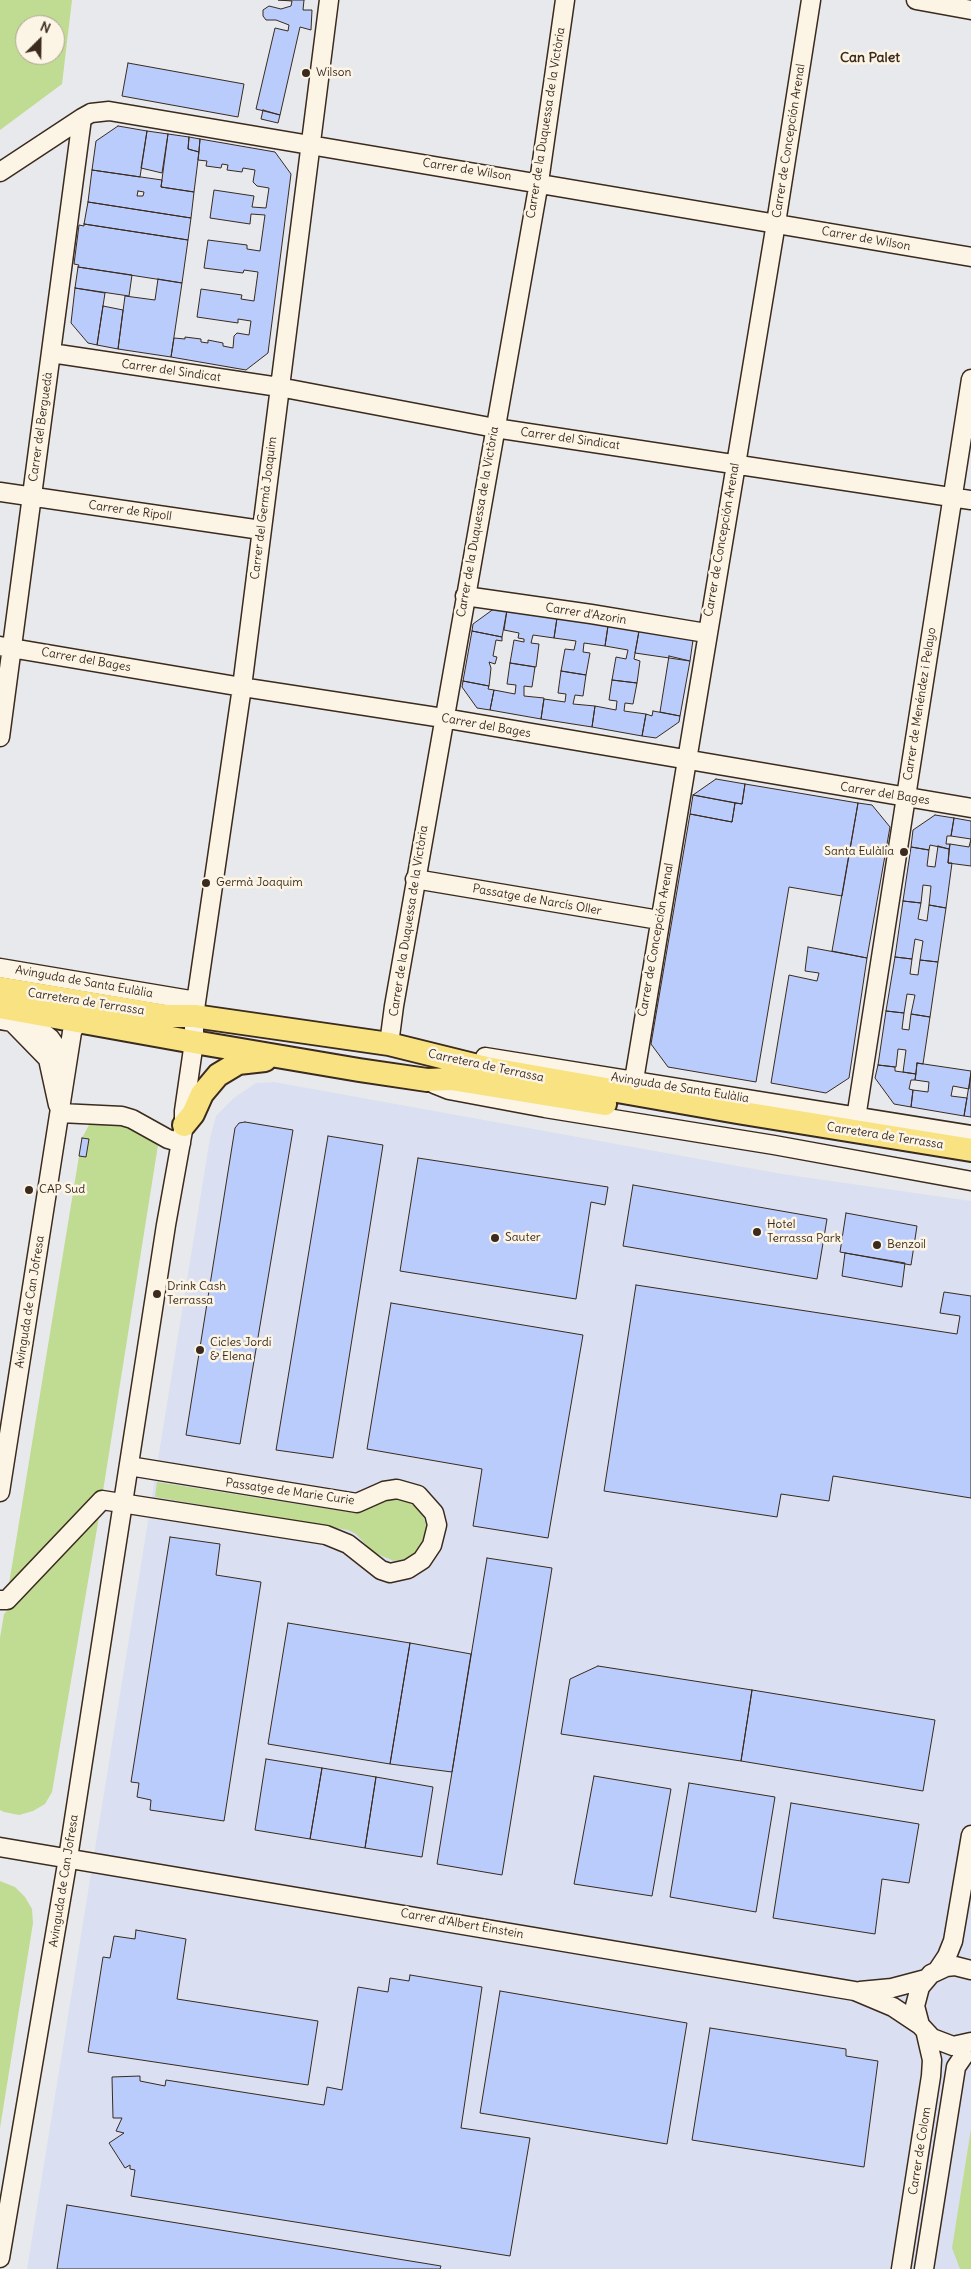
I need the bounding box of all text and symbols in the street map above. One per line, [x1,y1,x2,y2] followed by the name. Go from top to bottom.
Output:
[15,15,65,65] north arrow
[37,17,53,37] text: N
[524,26,568,220] street label: Carrer de la Duquessa de la Victòria
[840,50,900,66] district label: Can Palet
[770,63,808,219] street label: Carrer de Concepción Arenal
[316,66,351,80] place label: Wilson
[300,67,312,79] marker: Wilson
[421,156,513,184] street label: Carrer de Wilson
[820,224,912,254] street label: Carrer de Wilson
[120,357,222,385] street label: Carrer del Sindicat
[26,371,56,483] street label: Carrer del Berguedà
[519,425,621,453] street label: Carrer del Sindicat
[454,426,502,618] street label: Carrer de la Duquessa de la Victòria
[248,436,280,580] street label: Carrer del Germà Joaquim
[701,462,743,618] street label: Carrer de Concepción Arenal
[87,498,173,524] street label: Carrer de Ripoll
[544,600,628,628] street label: Carrer d'Azorin
[901,626,939,782] street label: Carrer de Menéndez i Pelayo
[40,645,132,675] street label: Carrer del Bages
[440,711,532,741] street label: Carrer del Bages
[839,780,931,808] street label: Carrer del Bages
[387,824,431,1018] street label: Carrer de la Duquessa de la Victòria
[824,845,894,859] place label: Santa Eulàlia
[898,846,910,858] marker: Santa Eulàlia
[635,862,677,1018] street label: Carrer de Concepción Arenal
[216,876,303,890] place label: Germà Joaquim
[200,877,212,889] marker: Germà Joaquim
[471,882,603,918] street label: Passatge de Narcís Oller
[14,963,154,1001] street label: Avinguda de Santa Eulàlia
[27,986,145,1018] street label: Carretera de Terrassa
[427,1047,545,1085] street label: Carretera de Terrassa
[610,1070,750,1106] street label: Avinguda de Santa Eulàlia
[826,1120,944,1152] street label: Carretera de Terrassa
[39,1183,85,1197] place label: CAP Sud
[23,1184,35,1196] marker: CAP Sud
[767,1218,841,1246] place label: Hotel Terrassa Park
[751,1226,763,1238] marker: Hotel Terrassa Park
[505,1231,541,1245] place label: Sauter
[489,1232,501,1244] marker: Sauter
[12,1235,48,1369] street label: Avinguda de Can Jofresa
[887,1238,926,1252] place label: Benzoil
[871,1239,883,1251] marker: Benzoil
[167,1280,226,1308] place label: Drink Cash Terrassa
[151,1288,163,1300] marker: Drink Cash Terrassa
[210,1336,271,1364] place label: Cicles Jordi & Elena
[194,1344,206,1356] marker: Cicles Jordi & Elena
[225,1476,355,1508] street label: Passatge de Marie Curie
[46,1814,82,1948] street label: Avinguda de Can Jofresa
[399,1906,525,1942] street label: Carrer d'Albert Einstein
[906,2106,934,2196] street label: Carrer de Colom

